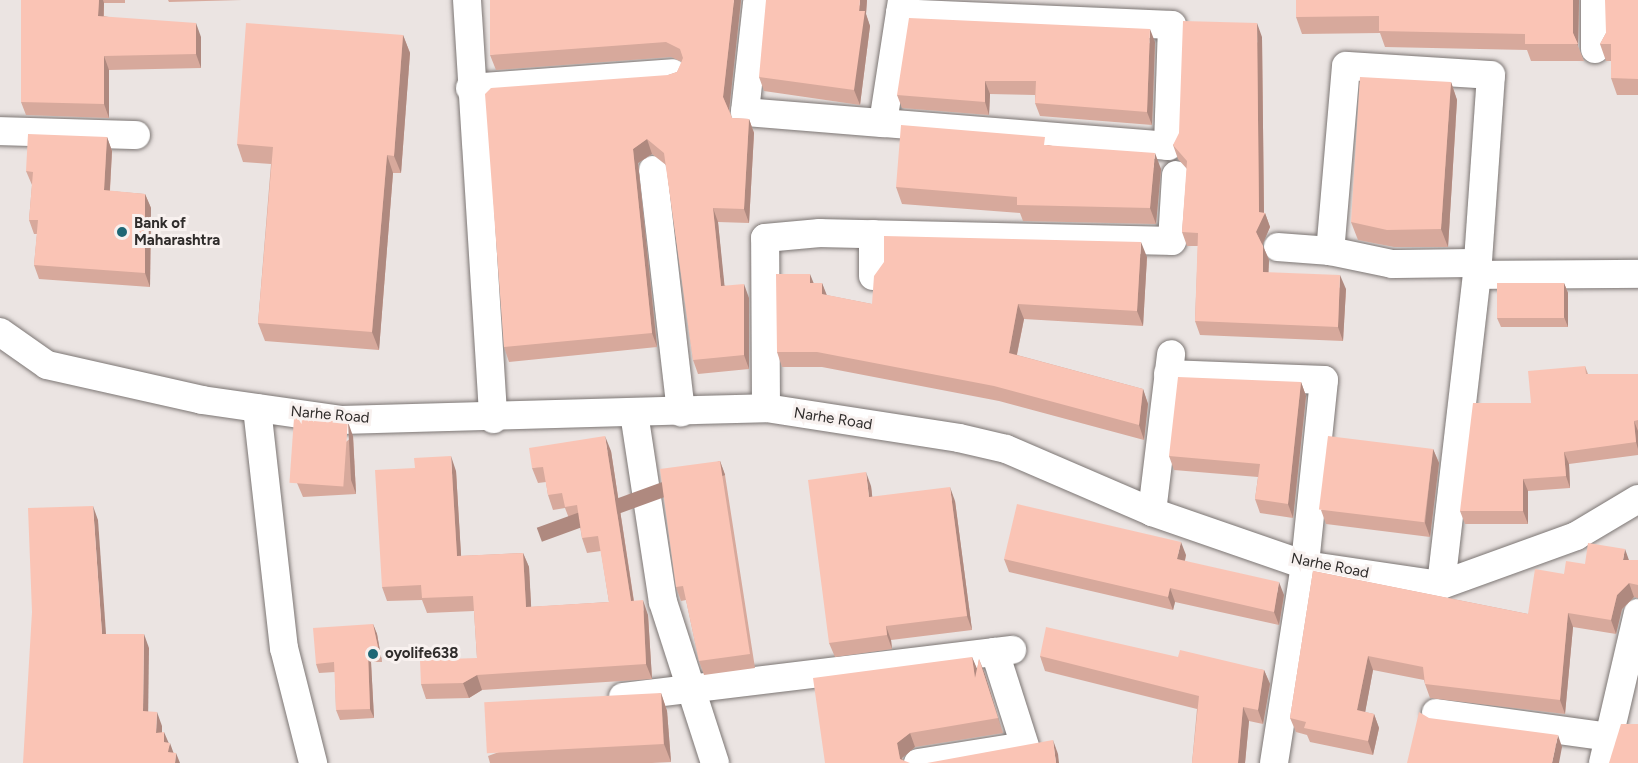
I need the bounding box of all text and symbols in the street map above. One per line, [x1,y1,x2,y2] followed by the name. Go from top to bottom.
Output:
[134,214,220,249] place label: Bank of Maharashtra
[115,225,129,239] marker: Bank of Maharashtra
[290,403,370,427] street label: Narhe Road
[793,404,873,434] street label: Narhe Road
[1289,550,1371,582] street label: Narhe Road
[385,645,458,663] place label: oyolife638
[366,647,380,661] marker: oyolife638

